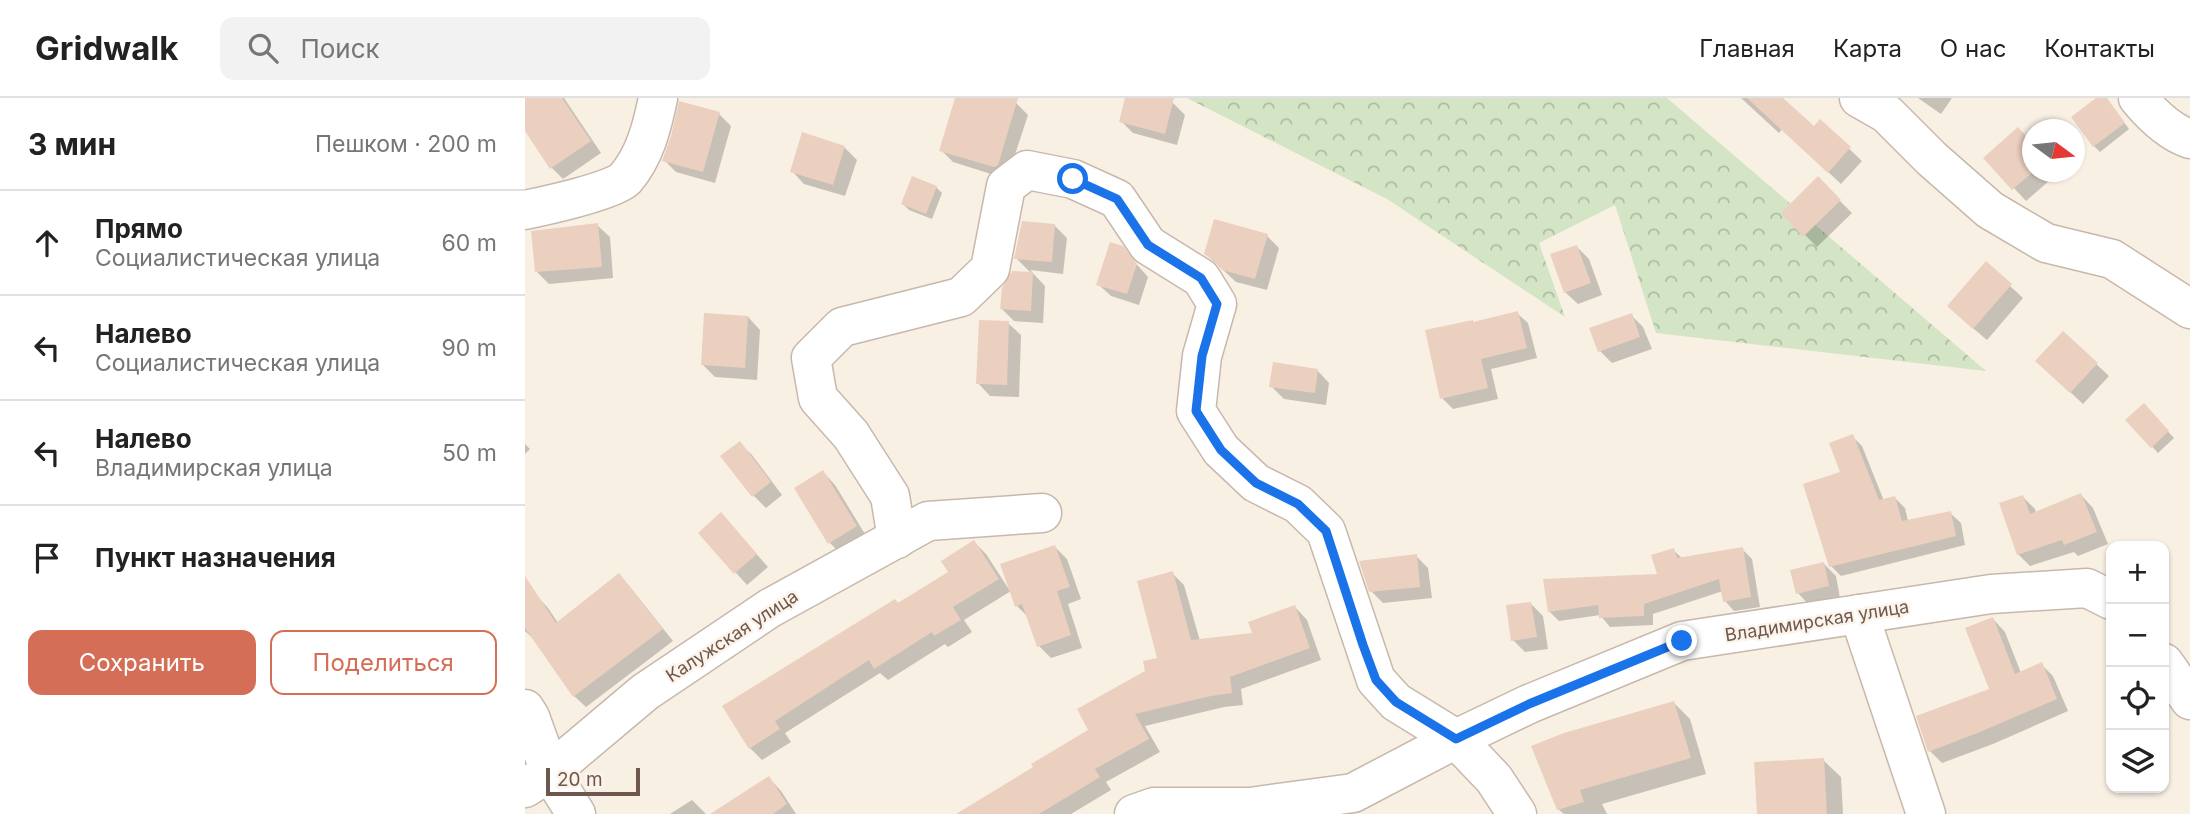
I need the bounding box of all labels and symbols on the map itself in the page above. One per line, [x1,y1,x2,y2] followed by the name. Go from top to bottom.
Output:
[2022,119,2085,182] north arrow
[1057,163,1088,194] route start
[662,585,802,686] street label: Калужская улица
[1723,596,1910,645] street label: Владимирская улица
[1666,625,1697,656] route end
[546,765,641,797] scale bar

